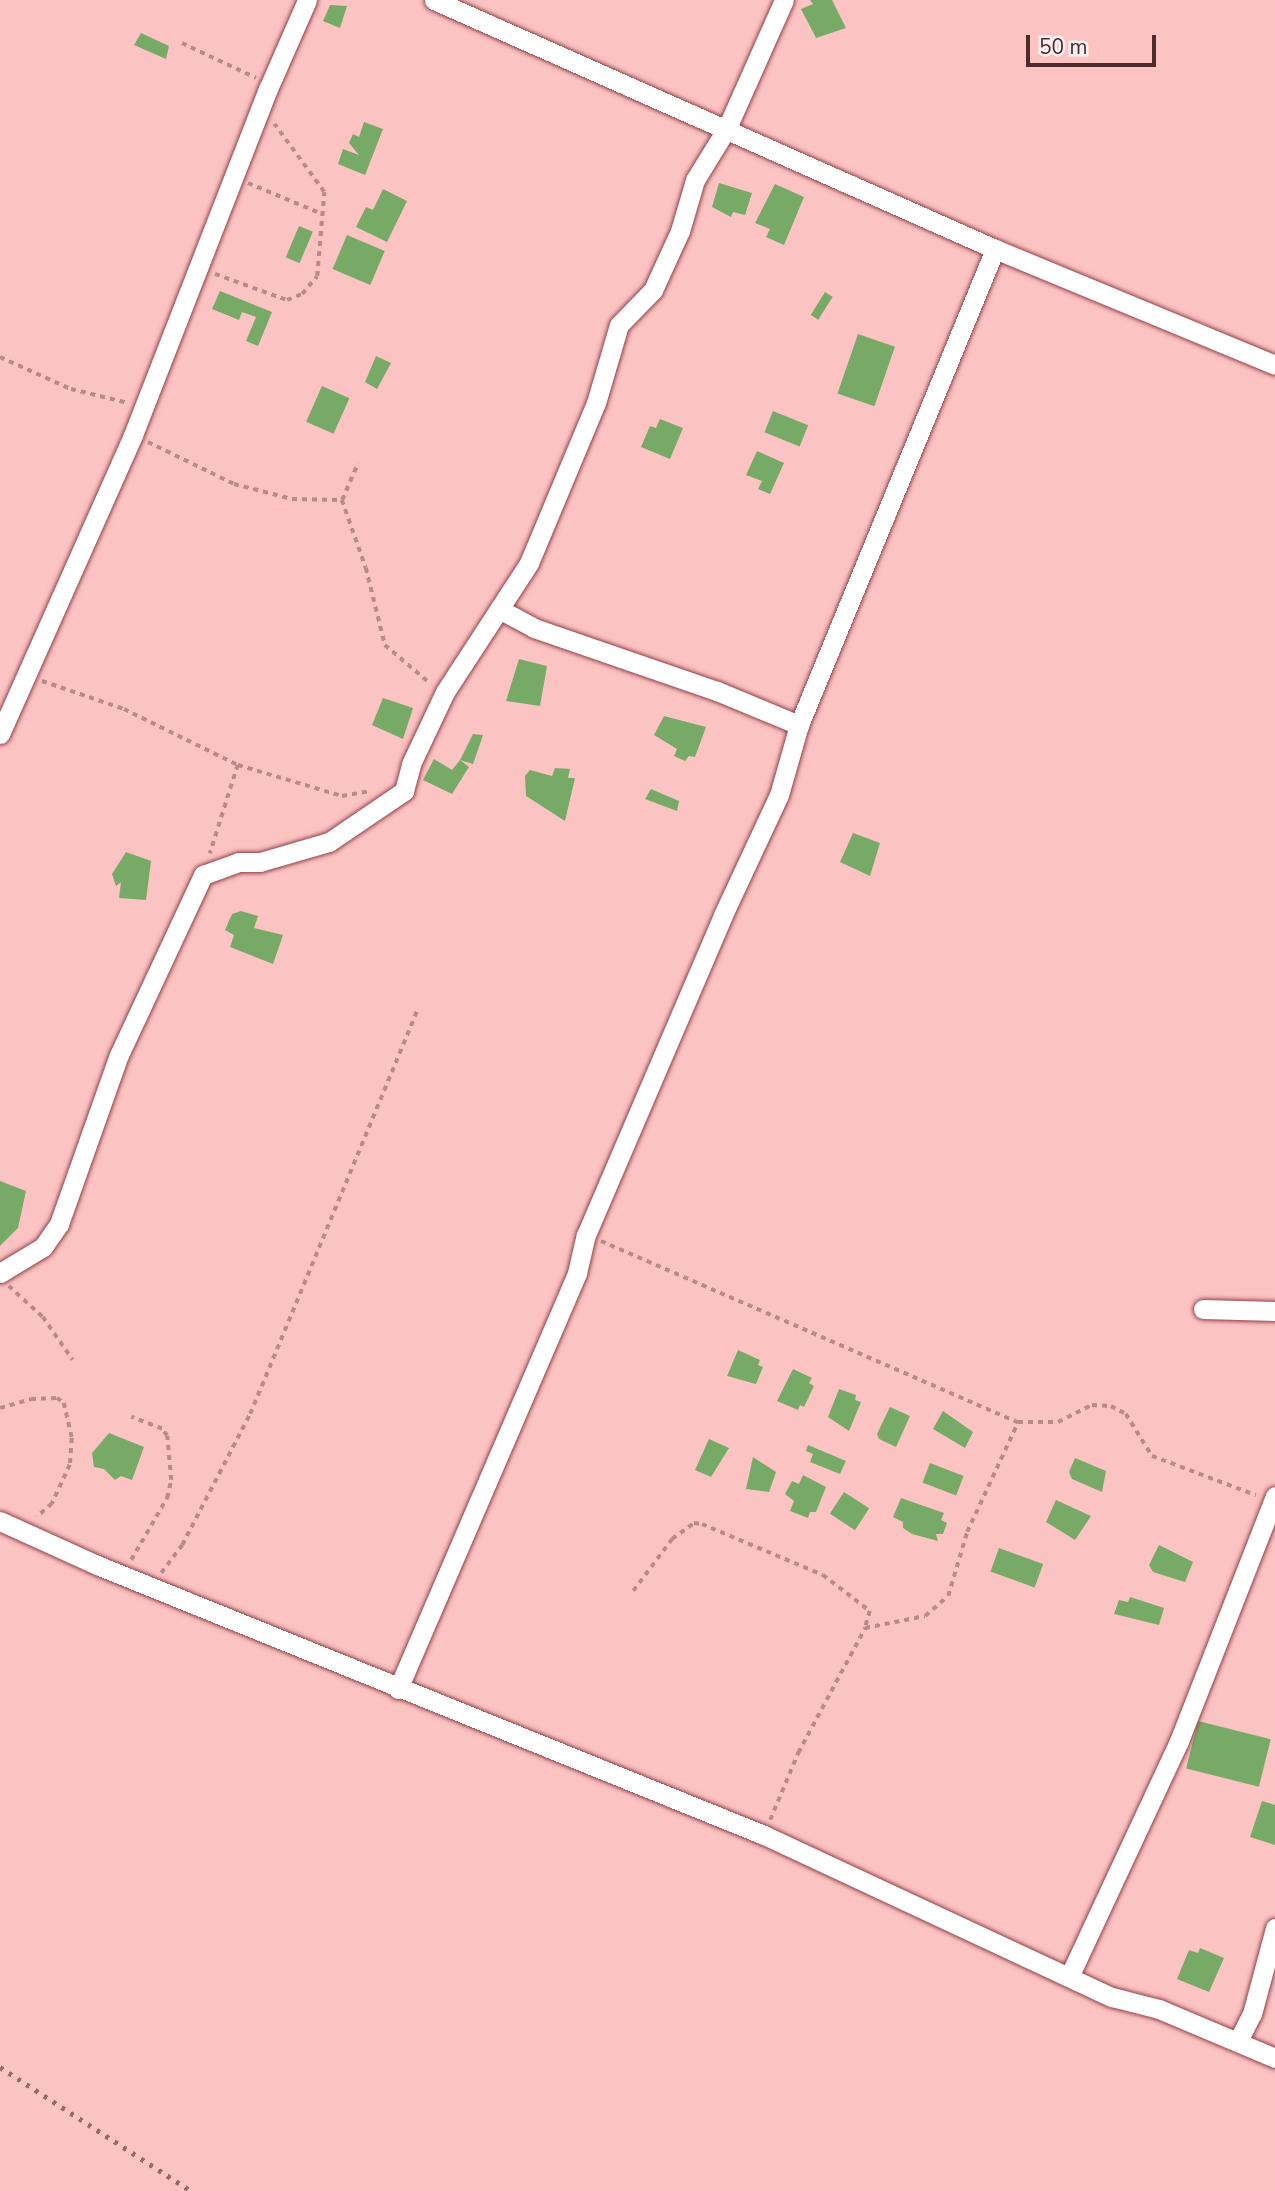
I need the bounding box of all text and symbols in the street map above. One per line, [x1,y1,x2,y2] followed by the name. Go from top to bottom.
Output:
[1030,21,1160,65] scale bar
[1039,33,1088,61] text: 50 m

